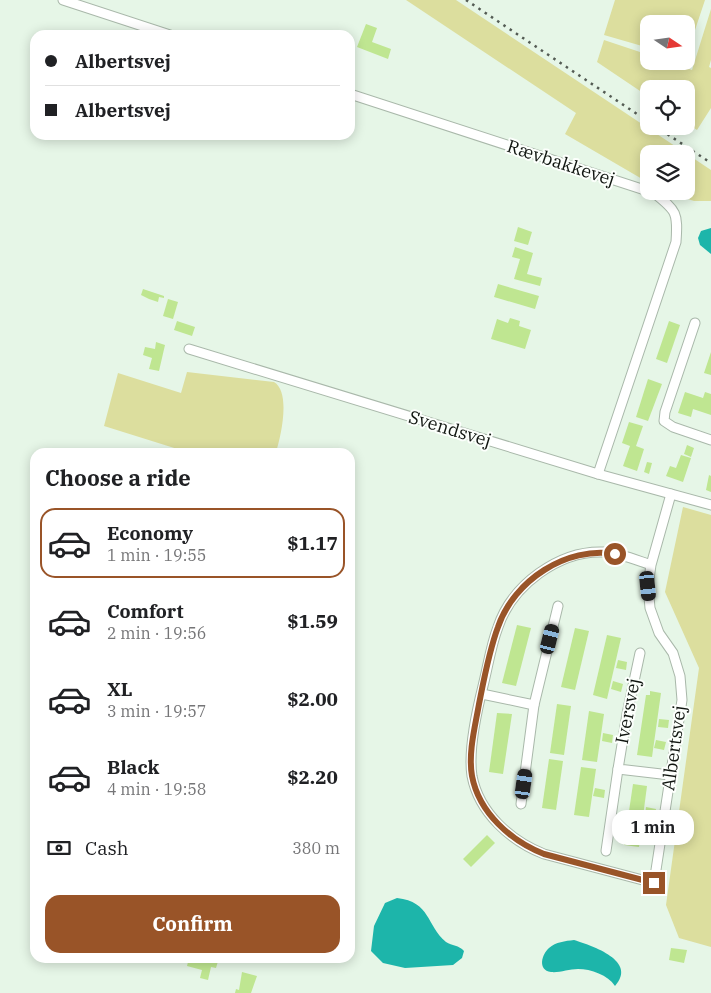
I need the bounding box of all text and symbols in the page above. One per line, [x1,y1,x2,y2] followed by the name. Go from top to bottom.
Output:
[640,15,695,70] north arrow
[640,15,695,200] map controls
[75,49,171,73] text: Albertsvej
[640,80,695,135] button: locate
[75,98,171,122] text: Albertsvej
[504,134,618,191] street label: Rævbakkevej
[640,145,695,200] button: layers
[406,405,494,452] street label: Svendsvej
[45,463,191,492] text: Choose a ride
[47,521,92,566] icon: car
[107,521,193,545] text: Economy
[287,531,338,555] text: $1.17
[604,543,626,565] route start
[107,545,206,565] text: 1 min · 19:55
[638,570,657,602] car
[47,599,92,644] icon: car
[107,599,184,623] text: Comfort
[287,609,338,633] text: $1.59
[107,623,206,643] text: 2 min · 19:56
[539,623,560,655] car
[610,676,645,746] street label: Iversvej
[47,677,92,722] icon: car
[107,677,133,701] text: XL
[287,687,338,711] text: $2.00
[107,701,206,721] text: 3 min · 19:57
[656,704,691,792] street label: Albertsvej
[47,755,92,800] icon: car
[107,755,159,779] text: Black
[287,765,338,789] text: $2.20
[514,768,533,800] car
[107,779,206,799] text: 4 min · 19:58
[613,810,695,846] callout: 1 min
[631,817,675,837] text: 1 min
[45,834,73,862] icon: cash
[85,836,129,860] text: Cash
[292,838,340,858] text: 380 m
[643,872,665,894] route end
[45,895,340,953] button: Confirm

